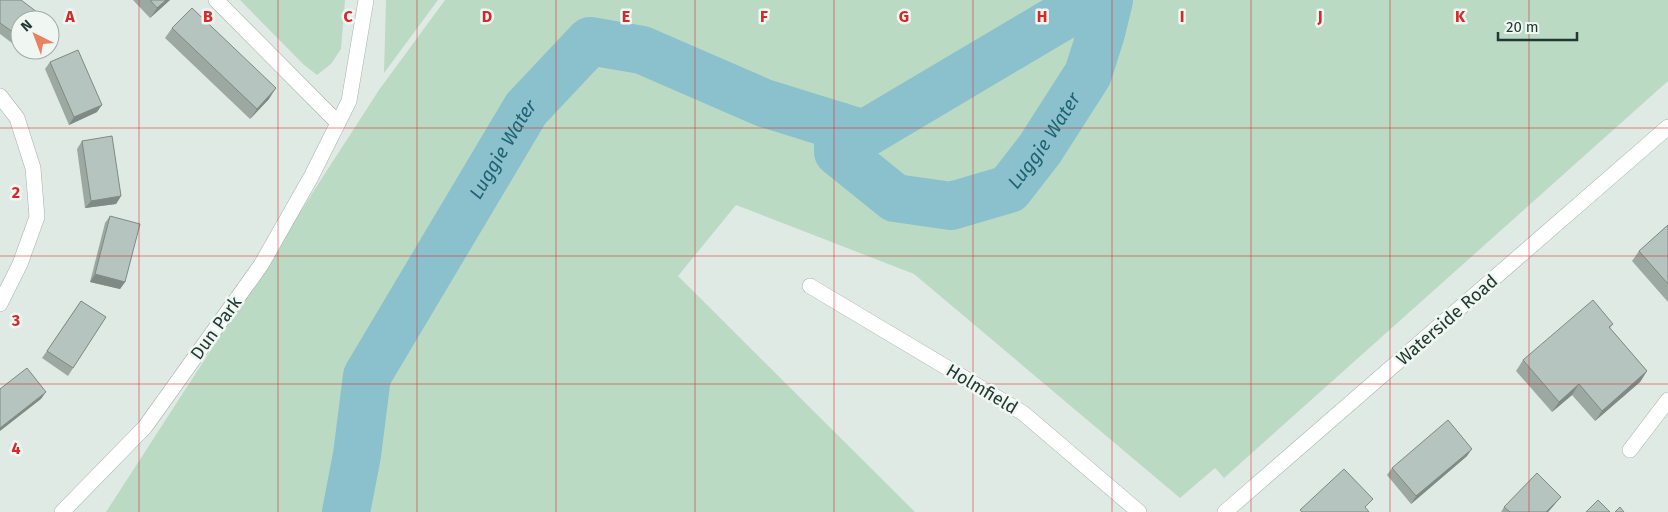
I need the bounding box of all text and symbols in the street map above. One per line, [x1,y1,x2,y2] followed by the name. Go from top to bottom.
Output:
[64,7,75,26] text: A
[203,7,213,26] text: B
[343,7,353,26] text: C
[482,7,492,26] text: D
[622,7,630,26] text: E
[760,7,768,26] text: F
[899,7,909,26] text: G
[1037,7,1047,26] text: H
[1180,7,1184,26] text: I
[1316,7,1323,26] text: J
[1455,7,1466,26] text: K
[10,10,60,60] north arrow
[1498,10,1577,42] scale bar
[17,16,36,35] text: N
[1506,18,1539,36] text: 20 m
[1002,87,1085,193] water label: Luggie Water
[464,94,541,203] water label: Luggie Water
[12,183,20,202] text: 2
[1392,270,1502,370] street label: Waterside Road
[186,291,247,364] street label: Dun Park
[11,311,20,330] text: 3
[942,359,1022,419] street label: Holmfield
[11,439,21,458] text: 4

